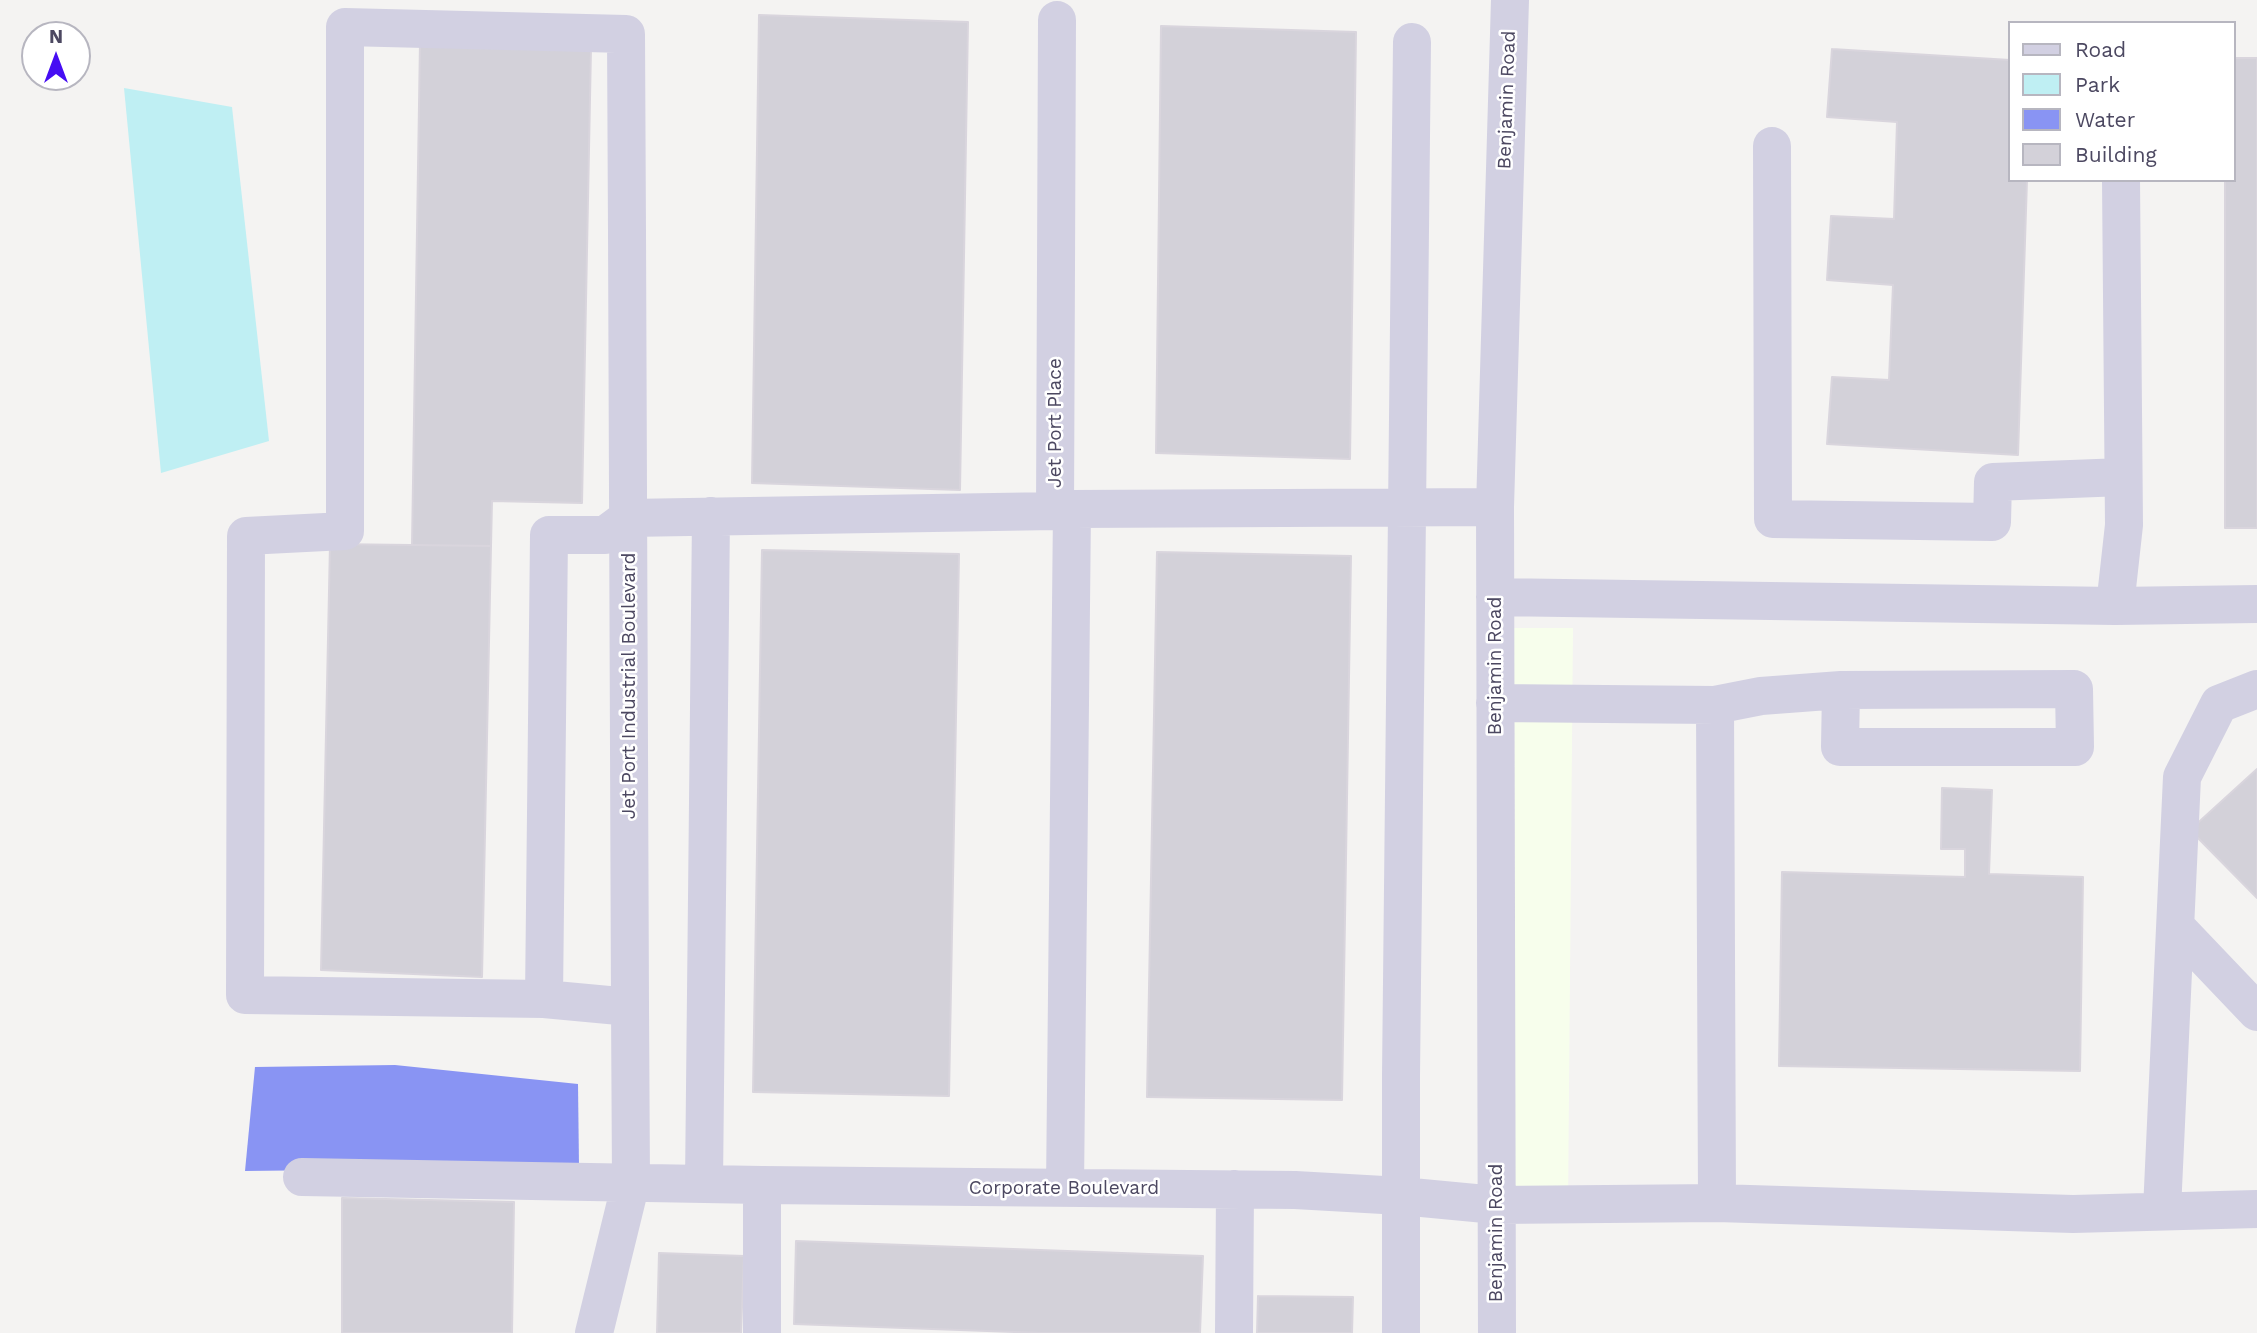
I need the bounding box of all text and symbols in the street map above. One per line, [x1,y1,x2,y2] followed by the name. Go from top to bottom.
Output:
[21,21,91,91] north arrow
[2008,21,2236,182] legend
[49,25,63,48] text: N
[1493,30,1521,170] street label: Benjamin Road
[2075,37,2126,62] text: Road
[2075,72,2120,97] text: Park
[2075,107,2135,132] text: Water
[2075,142,2157,167] text: Building
[1044,358,1066,488] street label: Jet Port Place
[618,553,640,819] street label: Jet Port Industrial Boulevard
[1484,597,1506,735] street label: Benjamin Road
[1485,1164,1507,1302] street label: Benjamin Road
[969,1177,1159,1199] street label: Corporate Boulevard

